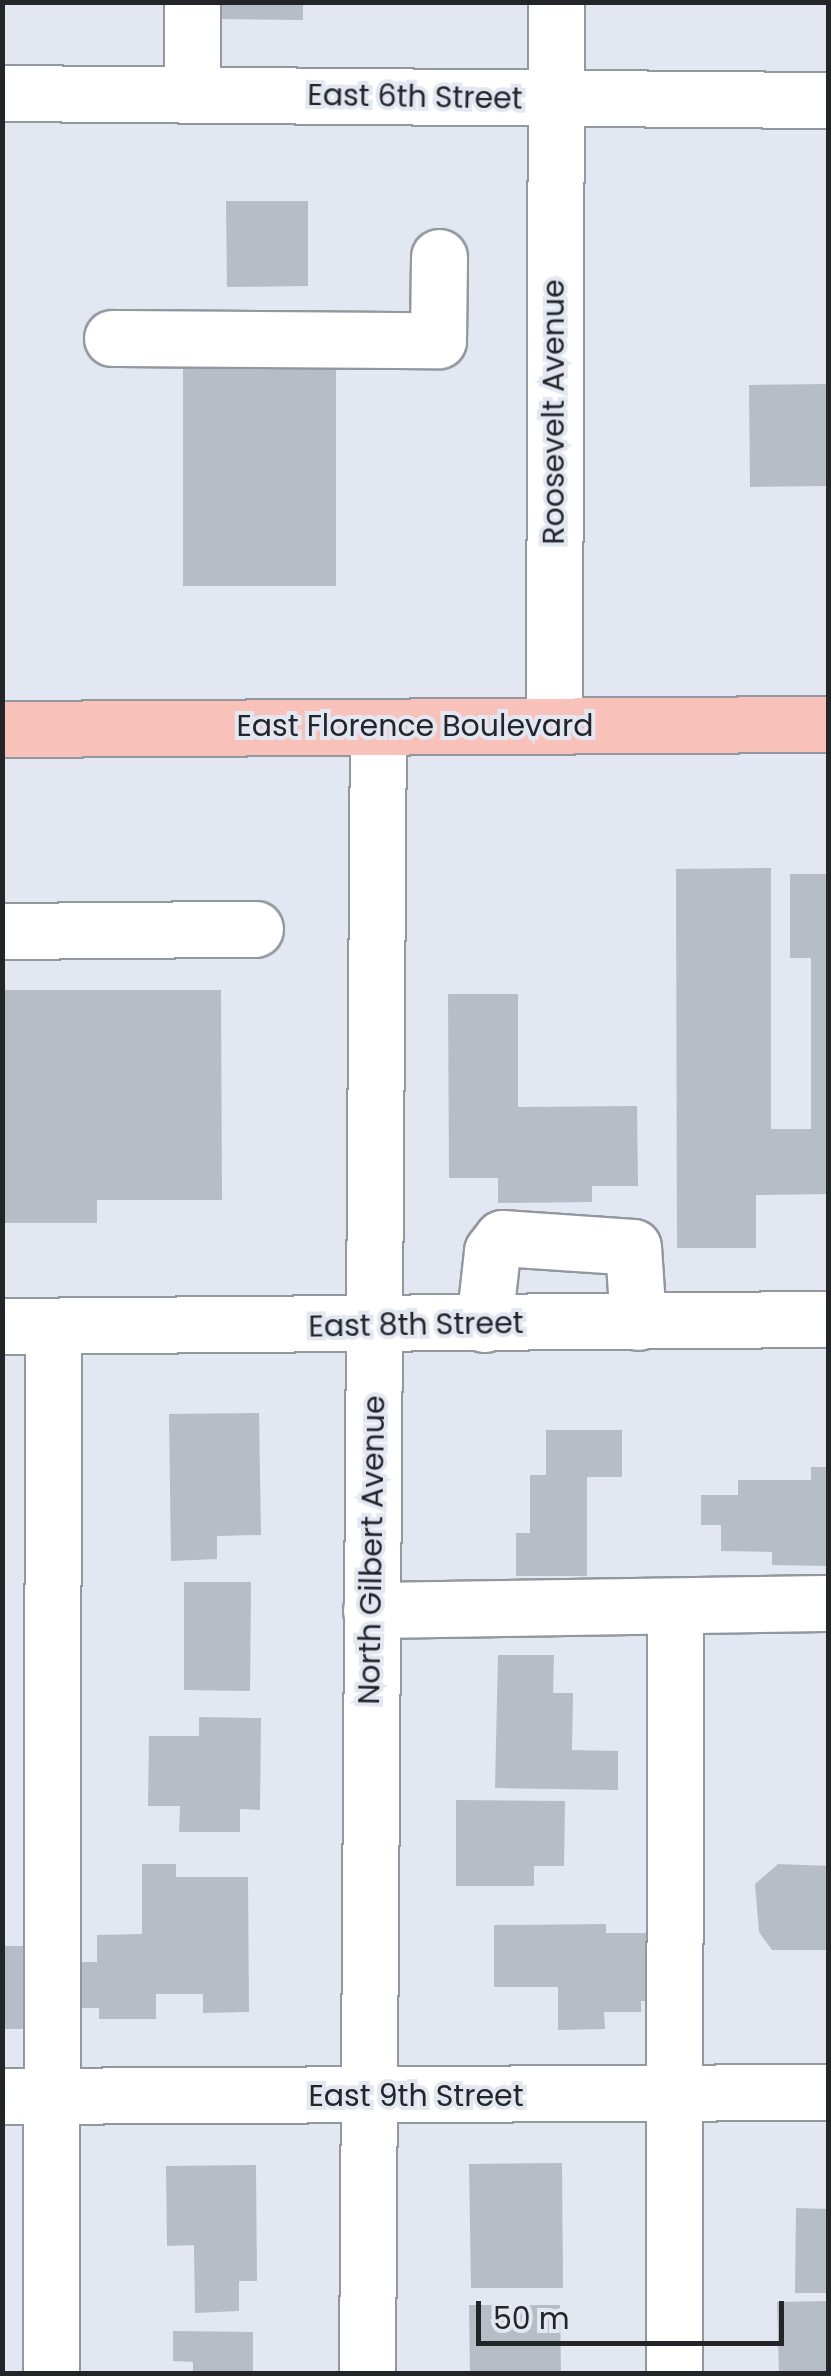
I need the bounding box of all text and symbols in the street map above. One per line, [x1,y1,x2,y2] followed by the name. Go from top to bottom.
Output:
[307,77,523,117] street label: East 6th Street
[536,279,572,545] street label: Roosevelt Avenue
[236,708,594,744] street label: East Florence Boulevard
[308,1305,524,1345] street label: East 8th Street
[351,1395,393,1705] street label: North Gilbert Avenue
[308,2078,524,2114] street label: East 9th Street
[481,2281,788,2343] scale bar
[493,2297,570,2340] text: 50 m

